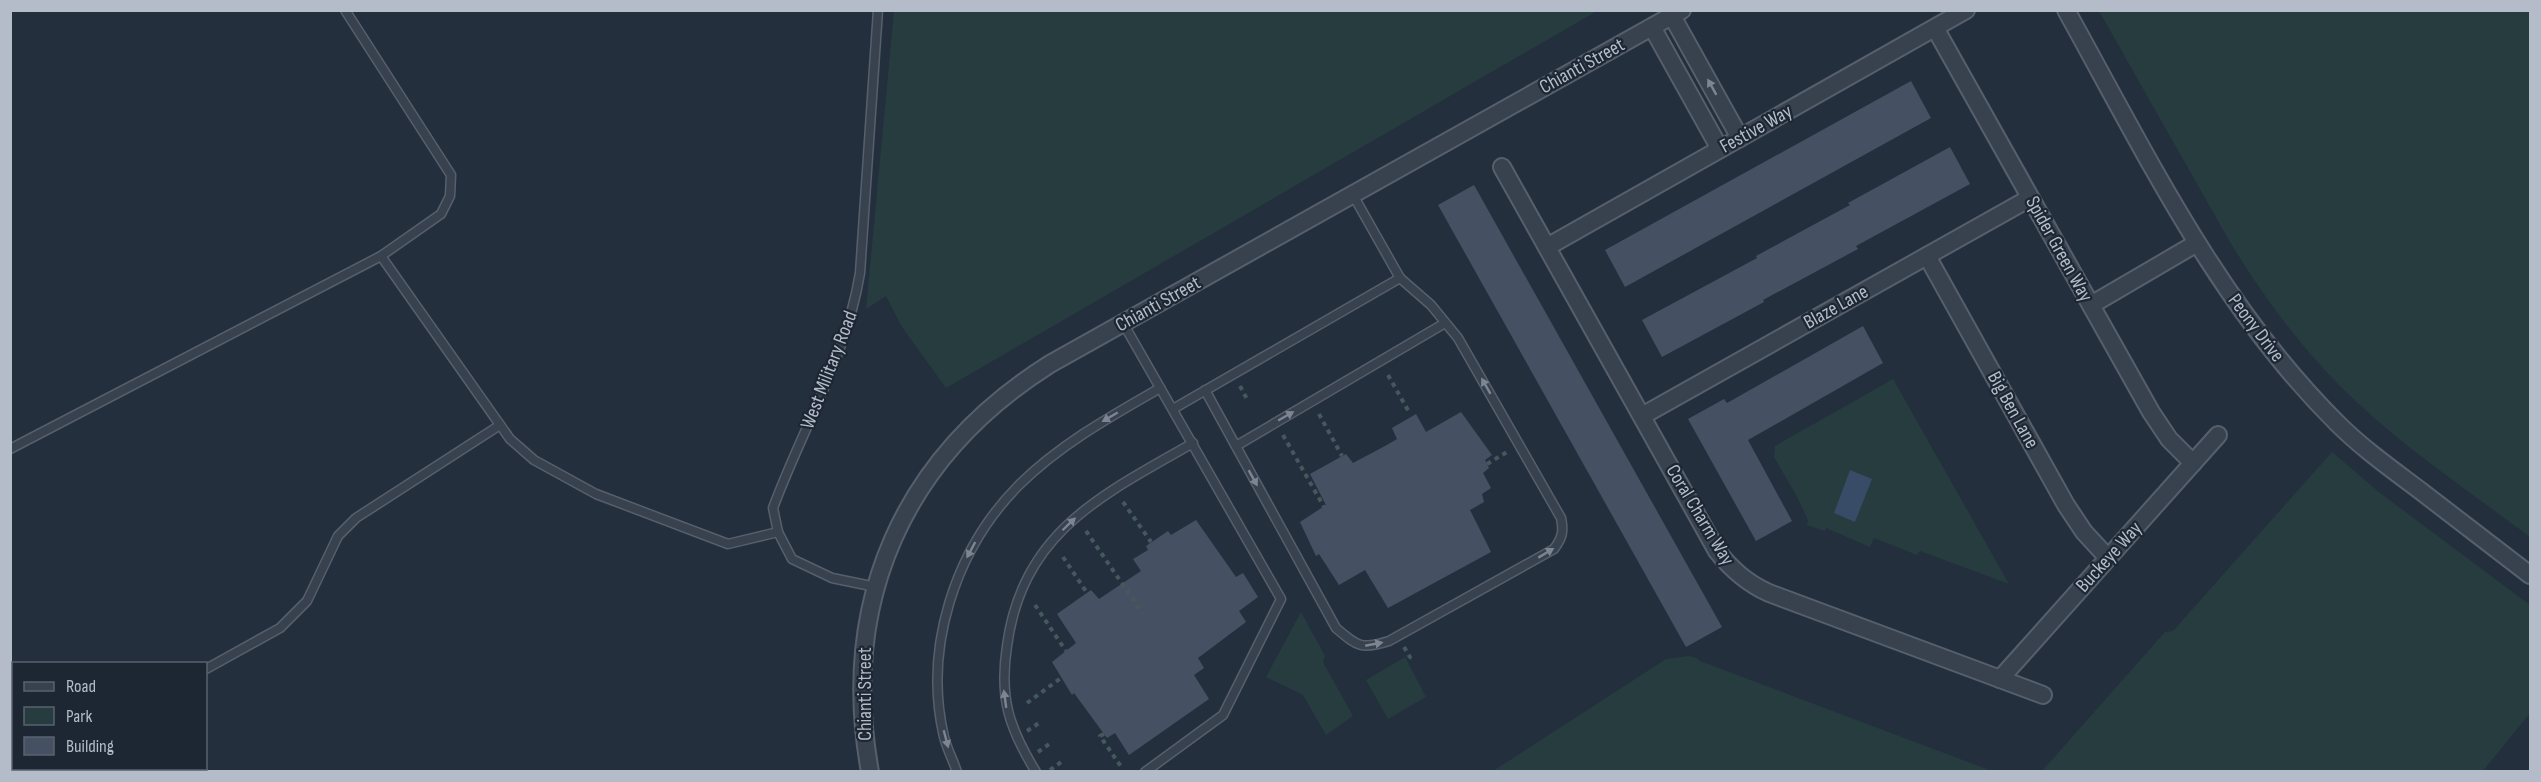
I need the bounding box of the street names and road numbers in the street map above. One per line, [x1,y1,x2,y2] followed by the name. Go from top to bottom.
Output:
[1535,33,1629,99] street label: Chianti Street
[1716,99,1797,159] street label: Festive Way
[2020,192,2098,306] street label: Spider Green Way
[1111,271,1205,337] street label: Chianti Street
[1800,280,1872,334] street label: Blaze Lane
[2223,289,2289,367] street label: Peony Drive
[795,308,863,432] street label: West Military Road
[1982,367,2044,453] street label: Big Ben Lane
[1661,460,1740,570] street label: Coral Charm Way
[2071,516,2147,597] street label: Buckeye Way
[853,647,877,741] street label: Chianti Street

